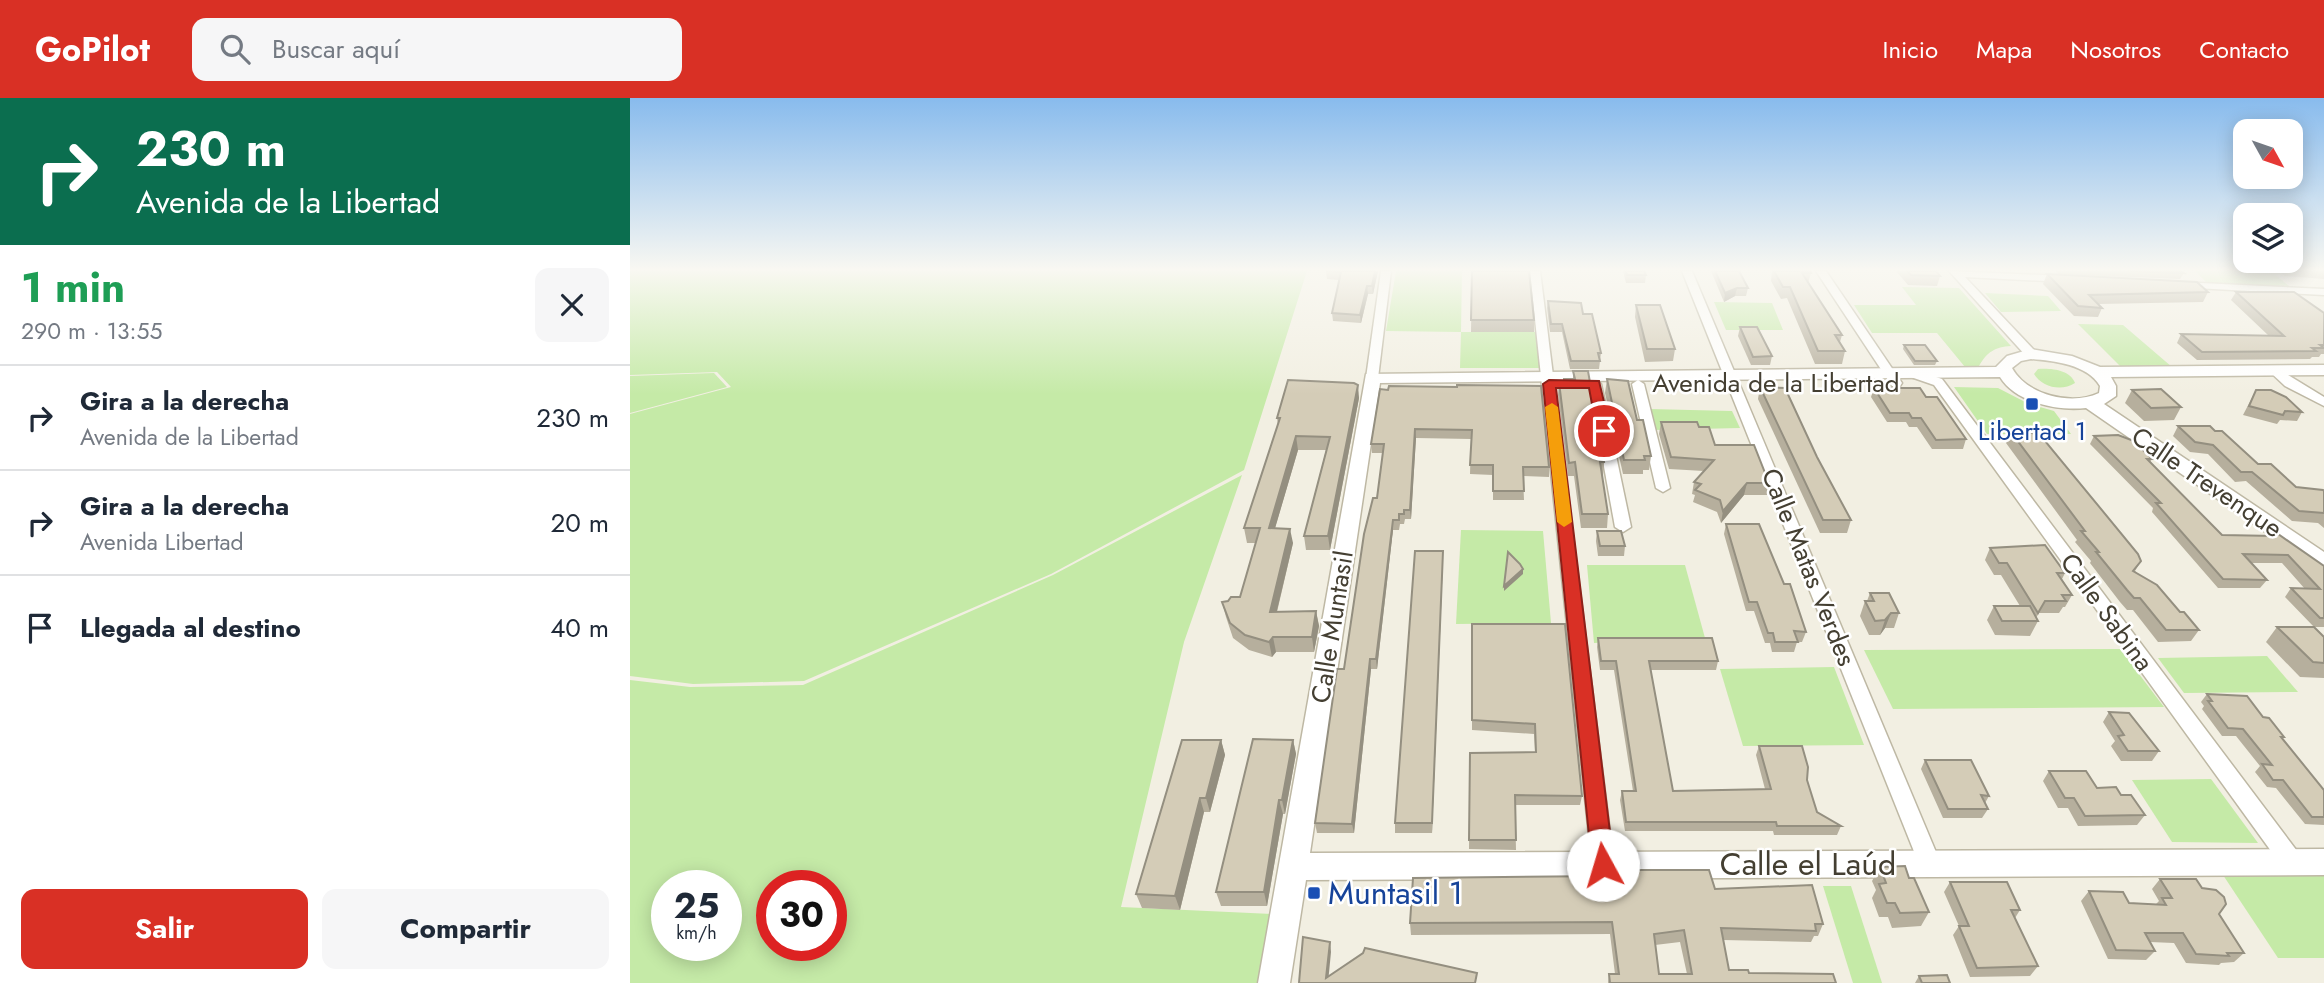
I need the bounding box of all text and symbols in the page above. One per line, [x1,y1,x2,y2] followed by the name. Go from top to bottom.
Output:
[192,18,682,81] search box
[35,26,150,73] text: GoPilot
[216,30,254,68] icon: search
[272,30,400,68] text: Buscar aquí
[1883,32,1938,67] text: Inicio
[1976,32,2032,67] text: Mapa
[2070,32,2161,67] text: Nosotros
[2199,32,2289,67] text: Contacto
[136,114,286,184] text: 230 m
[2233,119,2303,189] north arrow
[2233,119,2303,273] map controls
[21,126,112,217] icon: right
[136,179,440,225] text: Avenida de la Libertad
[2233,203,2303,273] button: layers
[21,257,125,318] text: 1 min
[535,268,609,342] button: close
[21,314,162,348] text: 290 m · 13:55
[1652,364,1900,402] street label: Avenida de la Libertad
[80,382,289,420] text: Gira a la derecha
[2024,396,2040,412] marker: Libertad 1
[21,399,59,437] icon: right
[536,399,609,437] text: 230 m
[1574,401,1634,461] pin
[1585,412,1623,450] icon: arrive
[1978,412,2086,450] place label: Libertad 1
[2124,417,2290,547] street label: Calle Trevenque
[80,420,299,454] text: Avenida de la Libertad
[1752,462,1866,672] street label: Calle Matas Verdes
[80,487,289,525] text: Gira a la derecha
[21,504,59,542] icon: right
[551,504,609,542] text: 20 m
[80,525,244,559] text: Avenida Libertad
[2051,545,2163,679] street label: Calle Sabina
[1301,548,1363,706] street label: Calle Muntasil
[21,609,59,647] icon: arrive
[80,609,301,647] text: Llegada al destino
[550,609,609,647] text: 40 m
[1566,828,1640,902] position arrow
[1720,841,1896,887] street label: Calle el Laúd
[756,870,847,961] speed limit sign: 30
[1328,870,1463,916] place label: Muntasil 1
[674,881,719,931] text: 25
[1306,885,1322,901] marker: Muntasil 1
[21,889,308,969] button: Salir
[322,889,609,969] button: Compartir
[676,920,717,946] text: km/h

